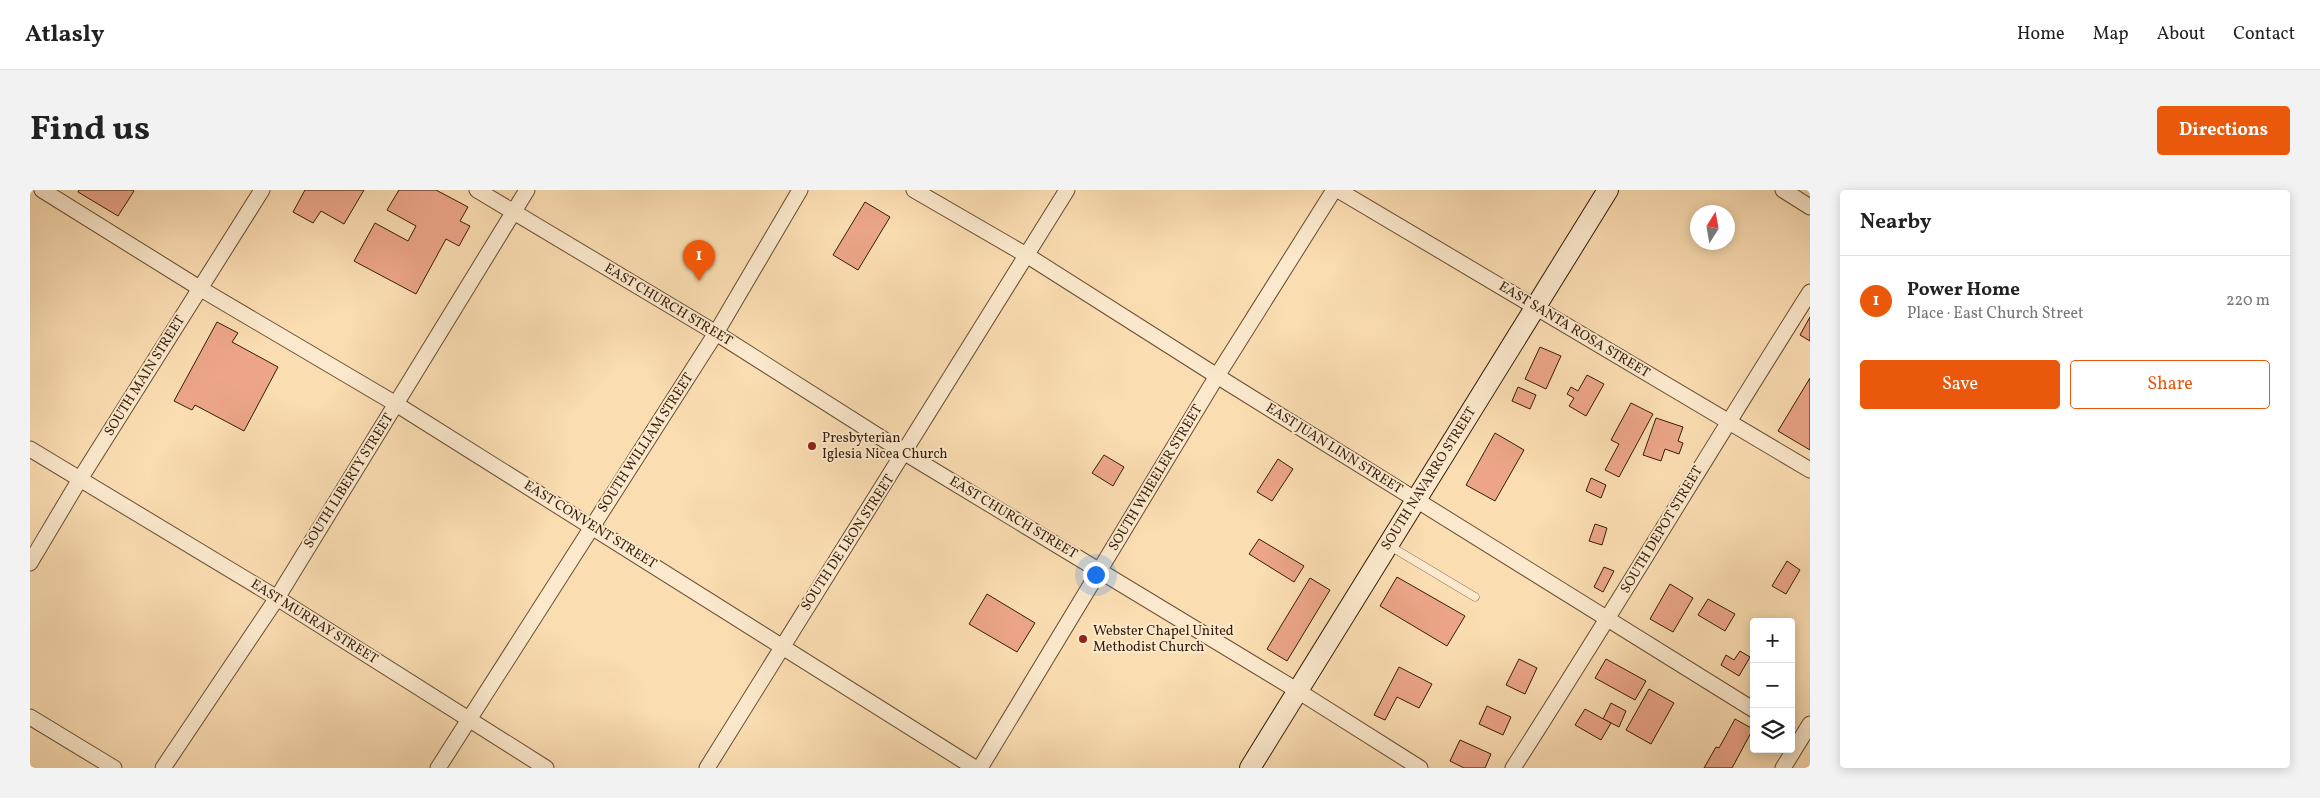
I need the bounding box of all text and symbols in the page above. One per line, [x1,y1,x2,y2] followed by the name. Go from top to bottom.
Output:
[25,18,104,52] text: Atlasly
[2017,22,2065,47] text: Home
[2093,22,2129,47] text: Map
[2157,22,2205,47] text: About
[2233,22,2295,47] text: Contact
[30,106,150,154] text: Find us
[2157,106,2290,155] button: Directions
[1690,205,1735,250] north arrow
[1860,208,1931,237] text: Nearby
[683,240,715,281] pin: 1
[600,259,736,351] street label: EAST CHURCH STREET
[1495,277,1653,383] street label: EAST SANTA ROSA STREET
[1907,277,2020,303] text: Power Home
[1873,290,1879,312] text: 1
[2226,290,2270,312] text: 220 m
[1907,303,2084,325] text: Place · East Church Street
[100,312,190,440] street label: SOUTH MAIN STREET
[1860,360,2060,409] button: Save
[2070,360,2270,409] button: Share
[594,370,698,516] street label: SOUTH WILLIAM STREET
[1262,399,1406,499] street label: EAST JUAN LINN STREET
[1105,401,1207,555] street label: SOUTH WHEELER STREET
[1377,404,1481,554] street label: SOUTH NAVARRO STREET
[300,410,398,552] street label: SOUTH LIBERTY STREET
[822,429,948,464] place label: Presbyterian Iglesia Nicea Church
[806,440,818,452] marker: Presbyterian Iglesia Nicea Church
[1616,463,1708,597] street label: SOUTH DEPOT STREET
[797,471,899,615] street label: SOUTH DE LEON STREET
[945,472,1081,564] street label: EAST CHURCH STREET
[520,476,660,574] street label: EAST CONVENT STREET
[1083,562,1109,588] your location
[247,575,381,669] street label: EAST MURRAY STREET
[1750,618,1795,753] map controls
[1750,618,1795,663] button: +
[1093,622,1234,657] place label: Webster Chapel United Methodist Church
[1077,633,1089,645] marker: Webster Chapel United Methodist Church
[1750,663,1795,708] button: −
[1750,708,1795,753] button: layers

